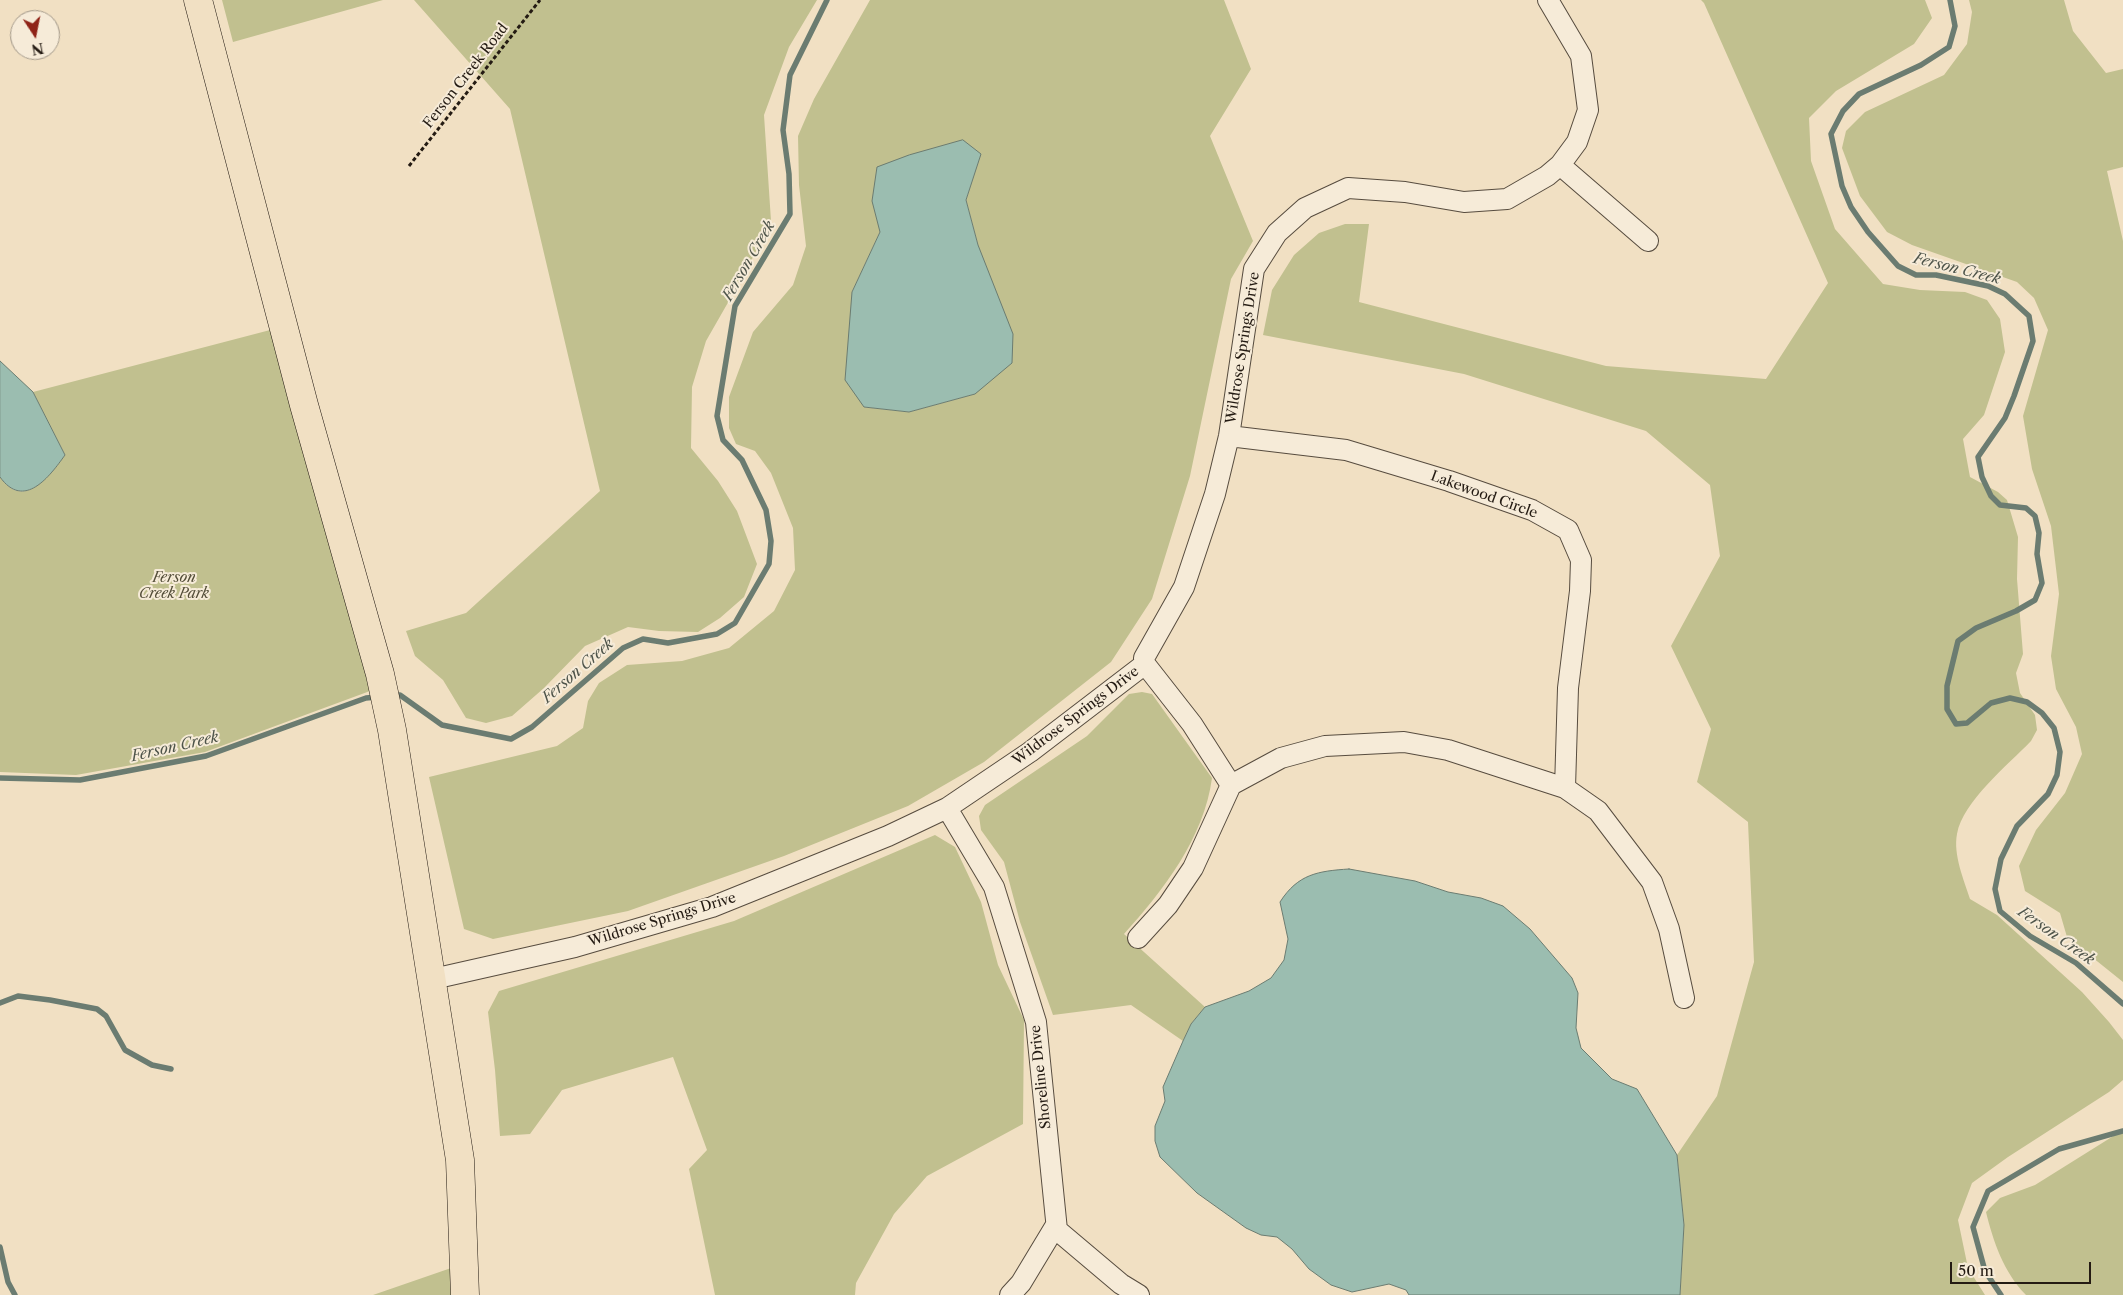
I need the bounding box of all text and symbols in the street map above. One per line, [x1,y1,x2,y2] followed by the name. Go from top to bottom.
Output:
[10,10,60,60] north arrow
[420,20,512,132] street label: Ferson Creek Road
[30,39,45,59] text: N
[719,218,779,304] water label: Ferson Creek
[1912,249,2002,289] water label: Ferson Creek
[1223,271,1263,425] street label: Wildrose Springs Drive
[1428,468,1540,522] street label: Lakewood Circle
[139,570,209,602] park label: Ferson Creek Park
[538,635,618,707] water label: Ferson Creek
[1010,663,1142,769] street label: Wildrose Springs Drive
[130,728,220,766] water label: Ferson Creek
[586,889,738,951] street label: Wildrose Springs Drive
[2014,903,2098,969] water label: Ferson Creek
[1027,1024,1055,1130] street label: Shoreline Drive
[1953,1252,2094,1284] scale bar
[1958,1261,1994,1280] text: 50 m

